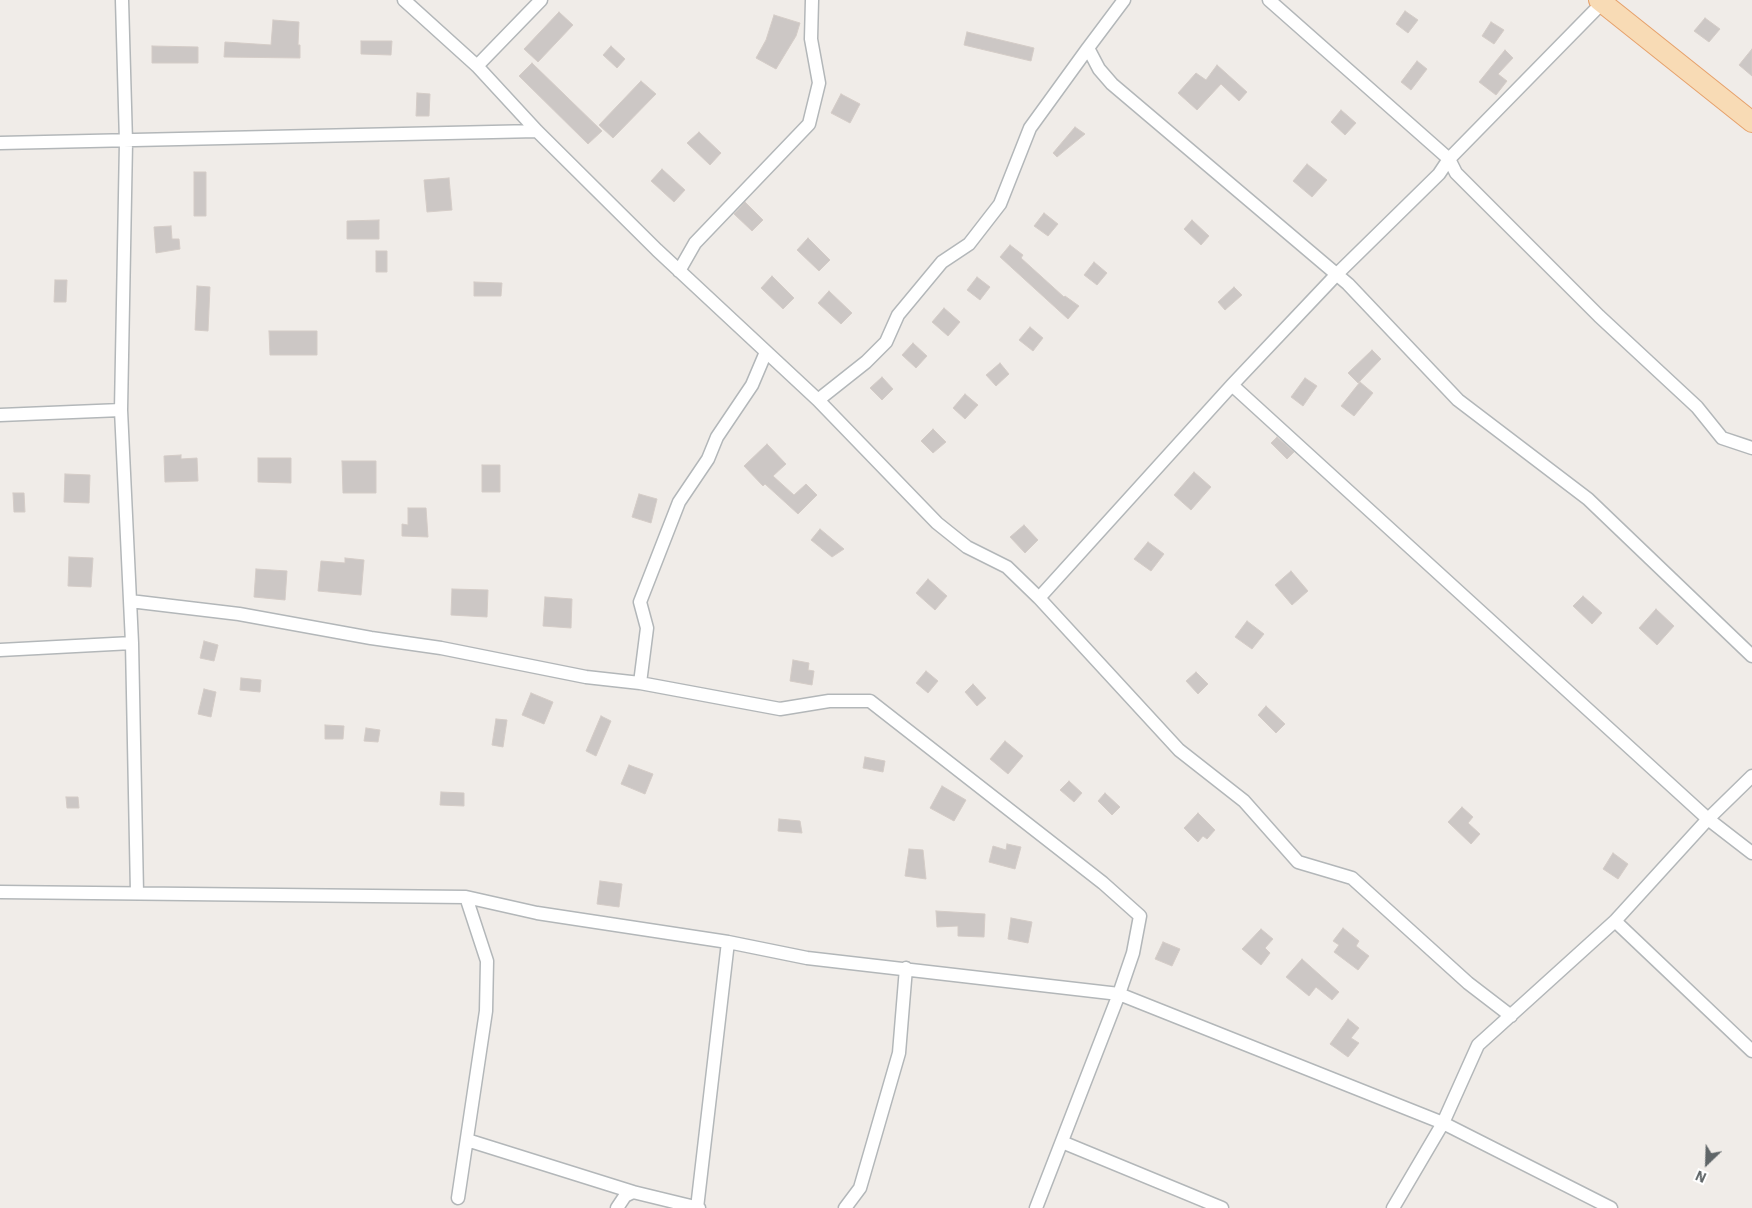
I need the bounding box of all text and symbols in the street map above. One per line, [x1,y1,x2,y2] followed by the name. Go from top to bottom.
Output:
[1682,1138,1732,1188] north arrow
[1693,1166,1709,1187] text: N

